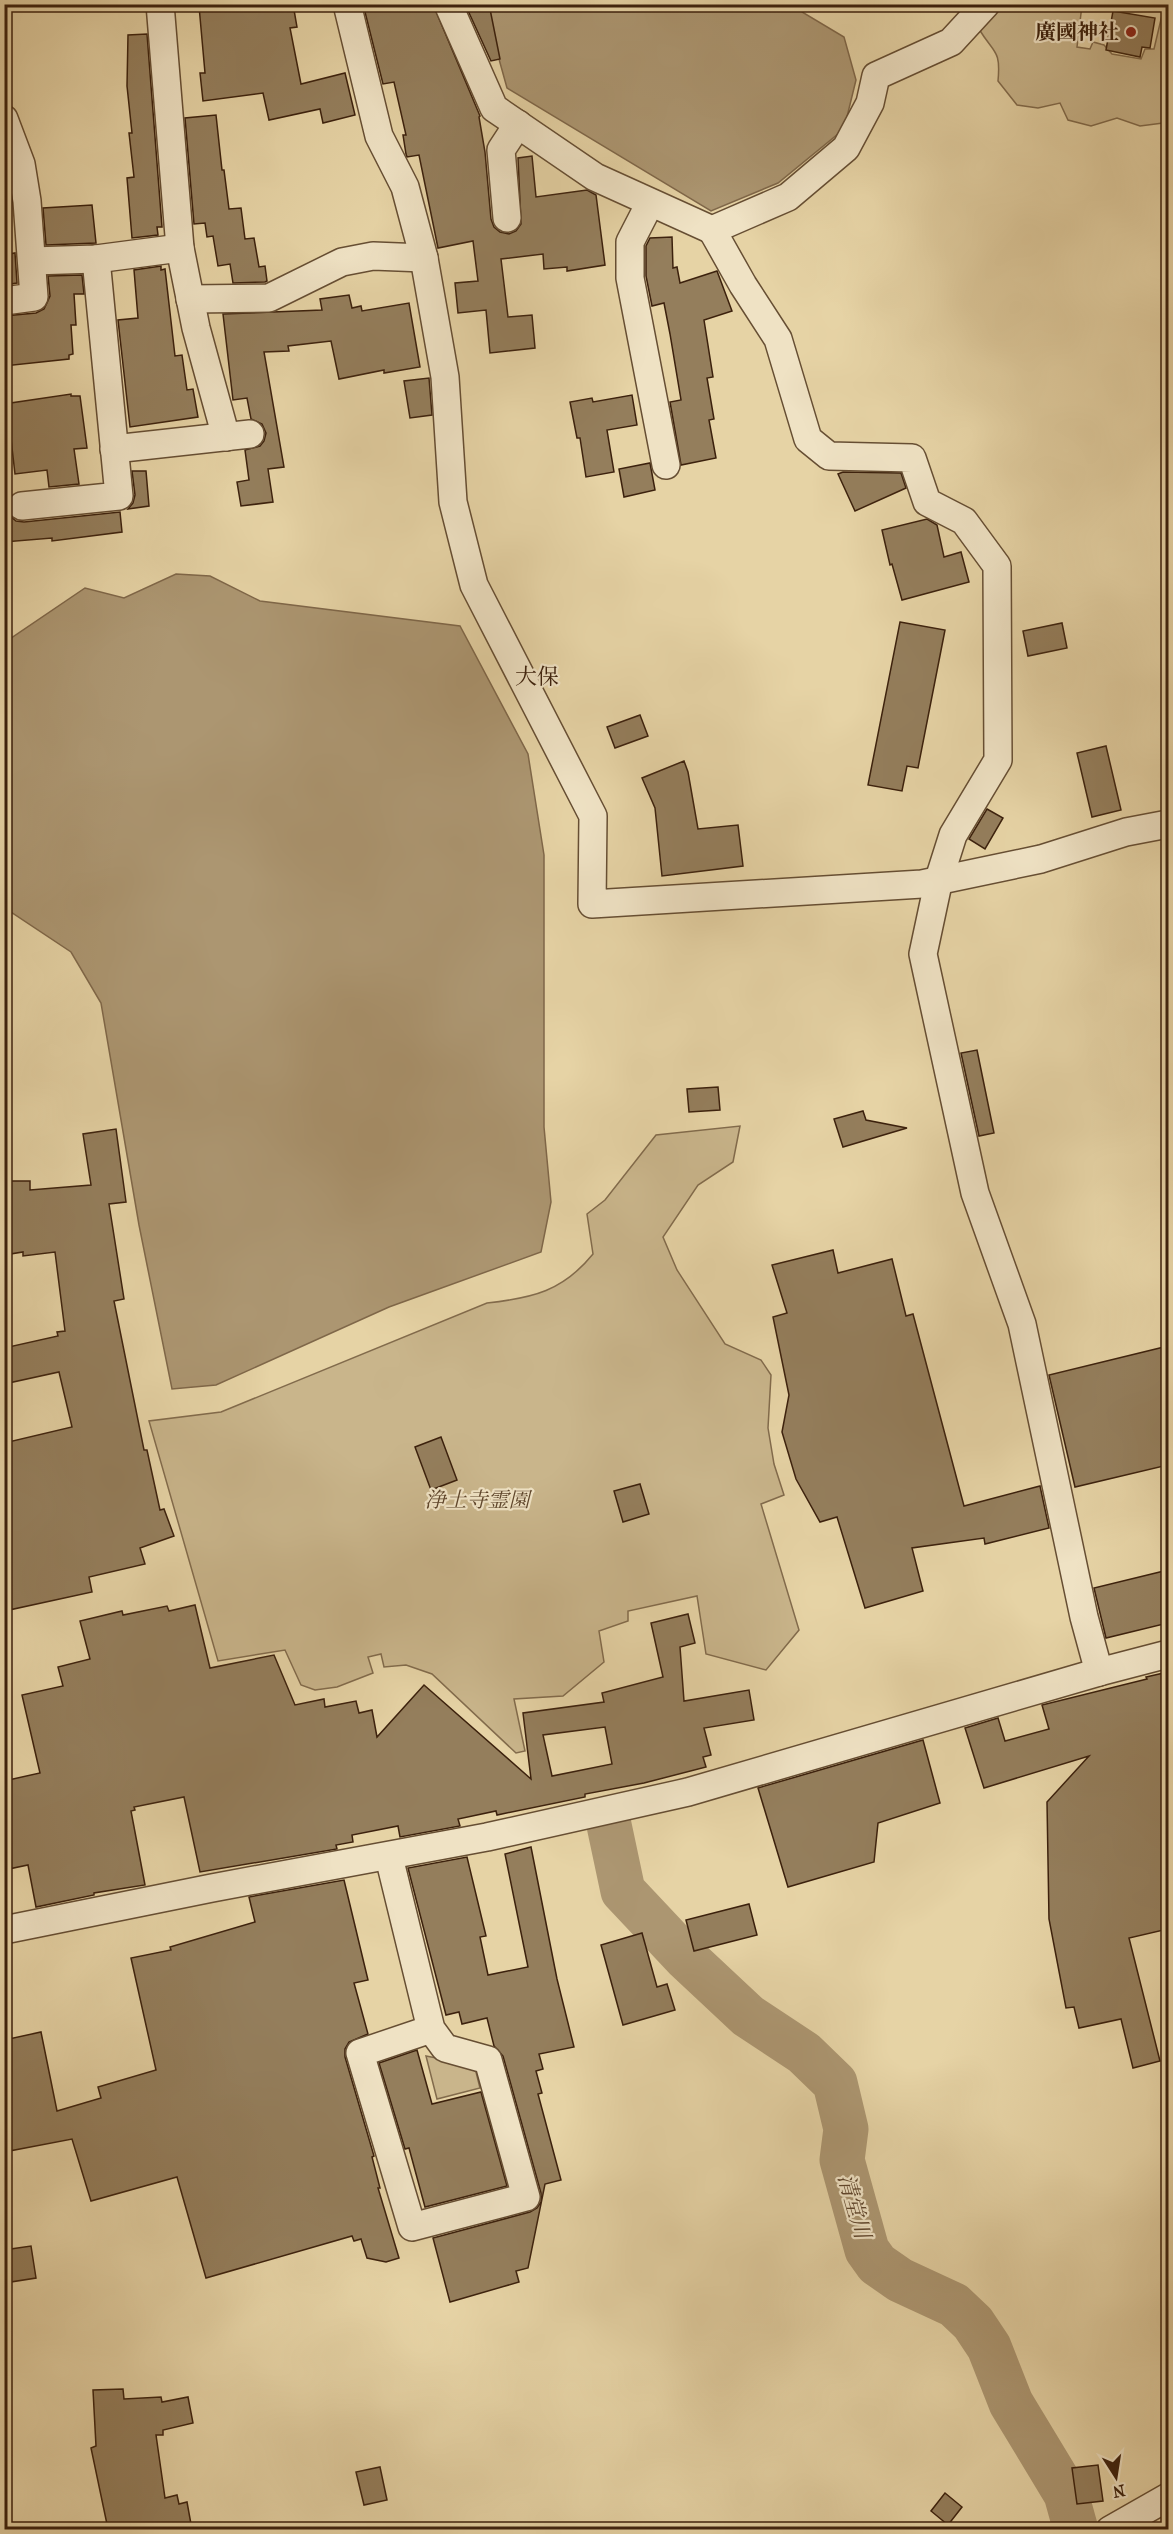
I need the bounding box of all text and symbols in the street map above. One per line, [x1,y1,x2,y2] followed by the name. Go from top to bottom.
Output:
[1035,20,1119,44] place label: 廣國神社
[1124,25,1138,39] marker: 廣國神社
[515,664,559,690] district label: 大保
[425,1488,532,1512] park label: 浄土寺霊園
[832,2171,876,2243] water label: 清堂川
[1086,2447,1146,2507] north arrow
[1110,2481,1127,2502] text: N

